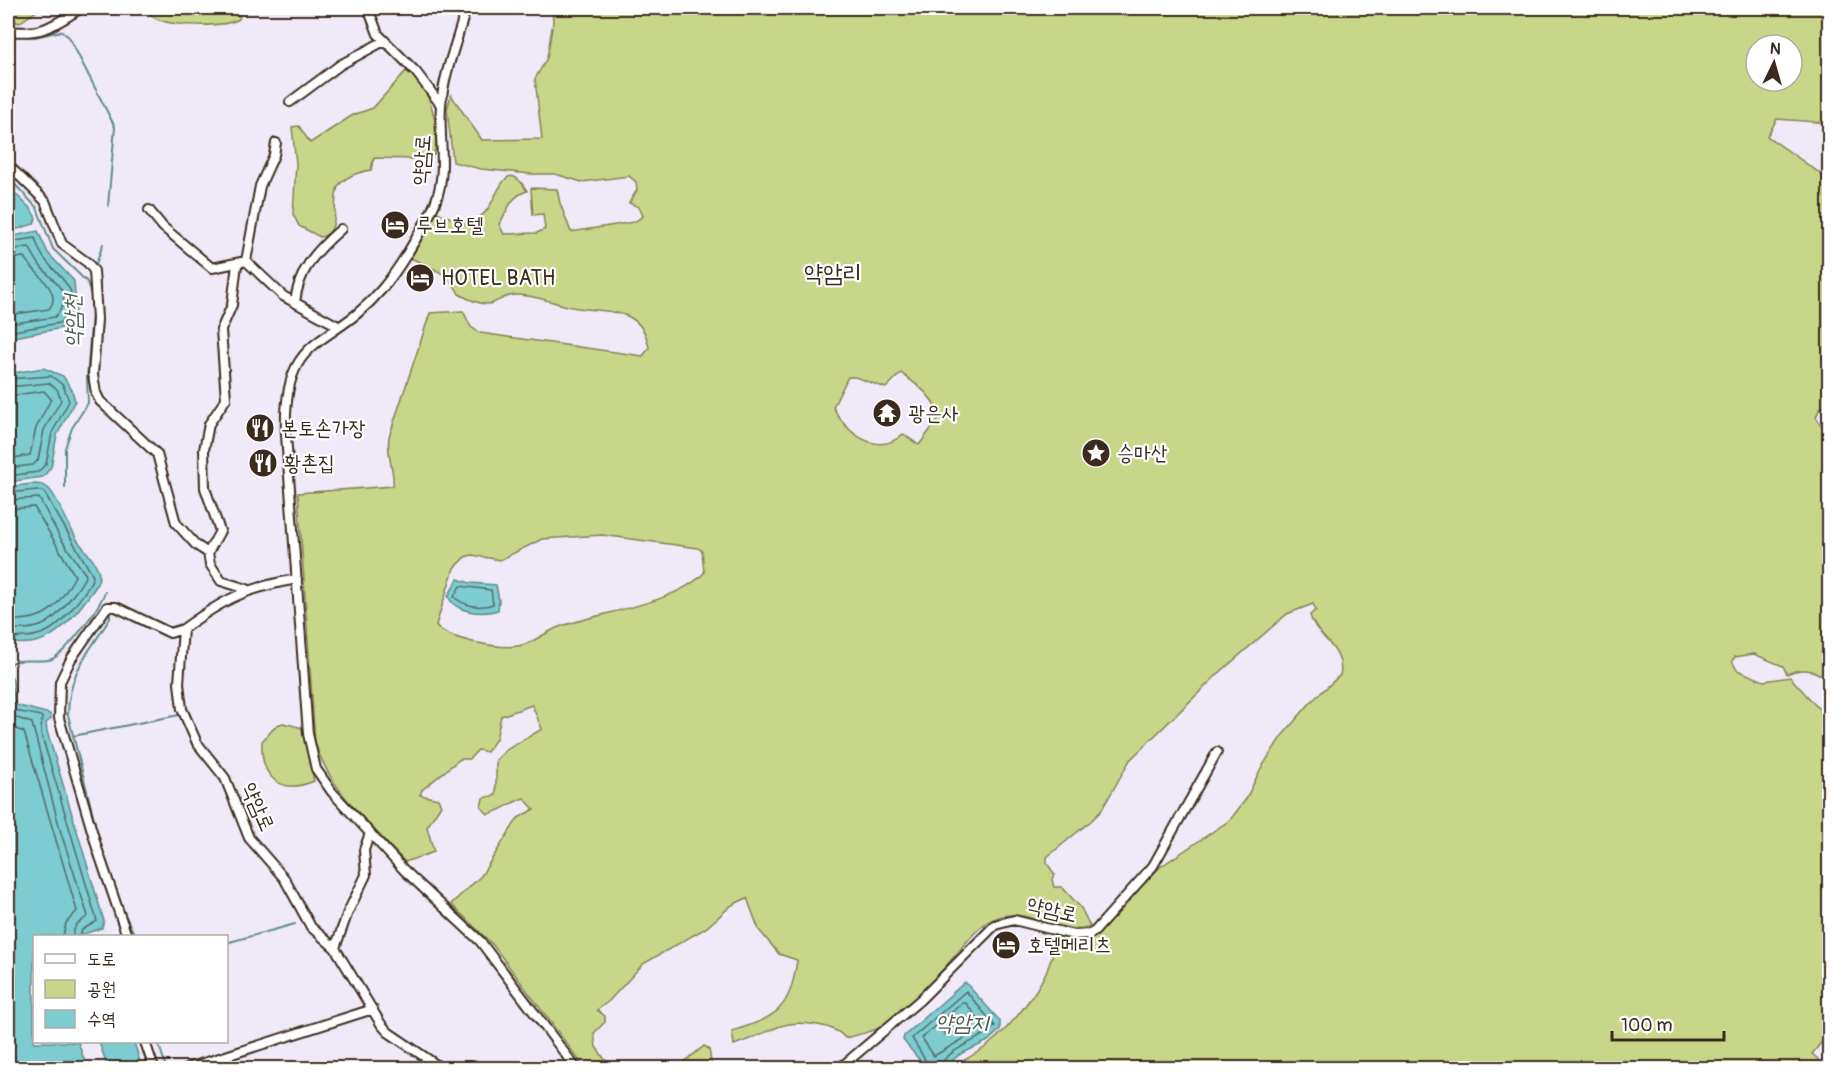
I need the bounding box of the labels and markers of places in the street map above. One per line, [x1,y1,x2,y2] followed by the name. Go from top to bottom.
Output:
[379,209,411,241] hotel icon: 루브호텔
[416,212,484,239] place label: 루브호텔
[404,262,436,294] hotel icon: HOTEL BATH
[441,265,555,292] place label: HOTEL BATH
[871,397,903,429] temple icon: 광은사
[908,400,959,427] place label: 광은사
[244,412,276,444] restaurant icon: 본토손가장
[281,415,366,442] place label: 본토손가장
[1080,437,1112,469] place icon: 승마산
[1117,440,1168,467] place label: 승마산
[247,447,279,479] restaurant icon: 황촌집
[284,450,335,477] place label: 황촌집
[990,929,1022,961] hotel icon: 호텔메리츠
[1027,932,1112,959] place label: 호텔메리츠

